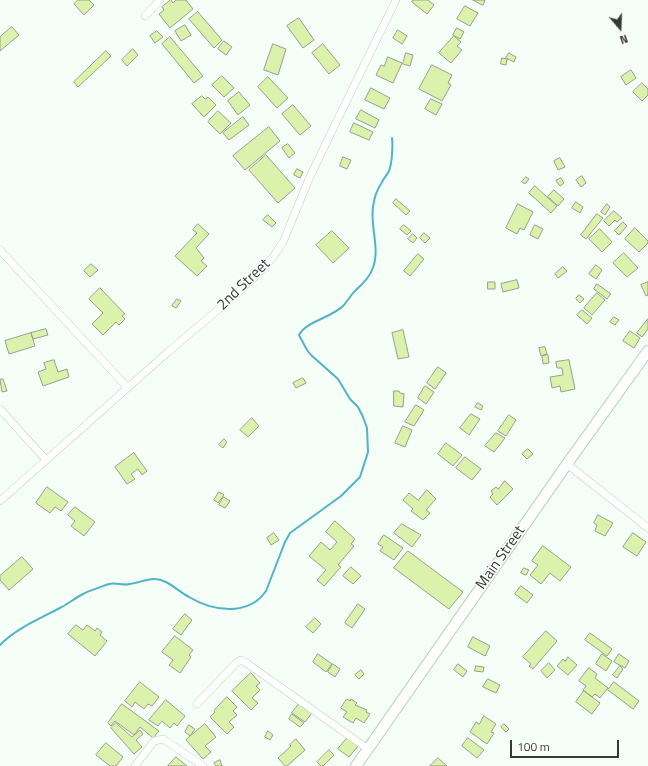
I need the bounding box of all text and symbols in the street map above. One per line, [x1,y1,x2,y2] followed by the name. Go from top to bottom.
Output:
[600,8,640,48] north arrow
[618,31,630,48] text: N
[214,255,274,315] street label: 2nd Street
[473,523,529,593] street label: Main Street
[512,732,621,758] scale bar
[517,737,550,756] text: 100 m

